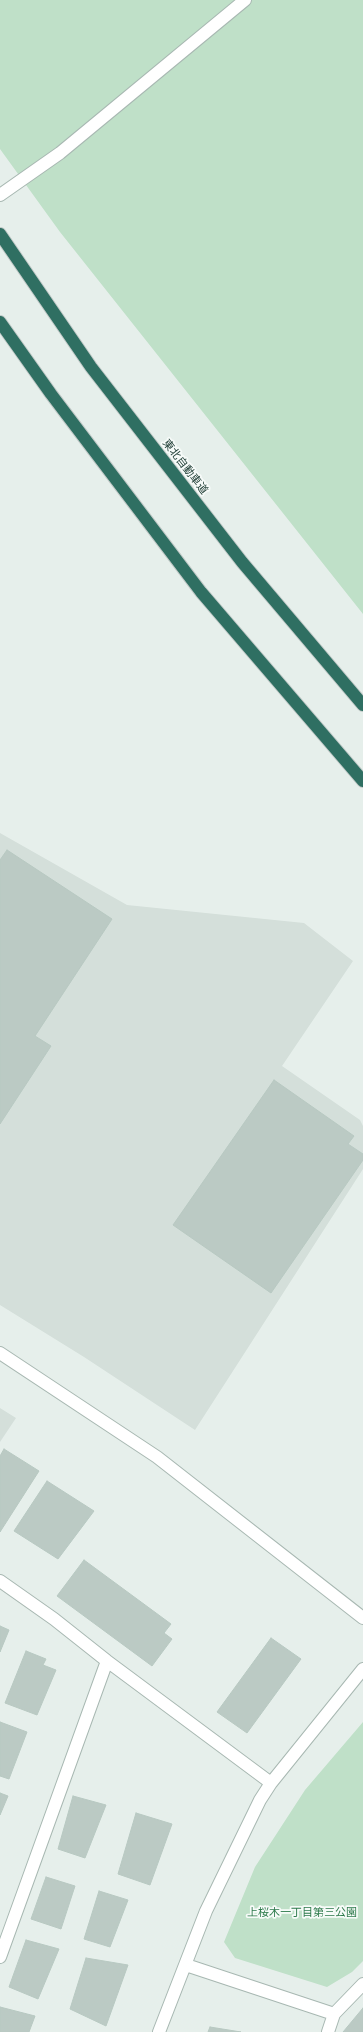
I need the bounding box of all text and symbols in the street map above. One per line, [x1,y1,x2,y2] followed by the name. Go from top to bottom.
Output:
[159,437,211,497] street label: 東北自動車道
[247,1906,357,1920] park label: 上桜木一丁目第三公園

